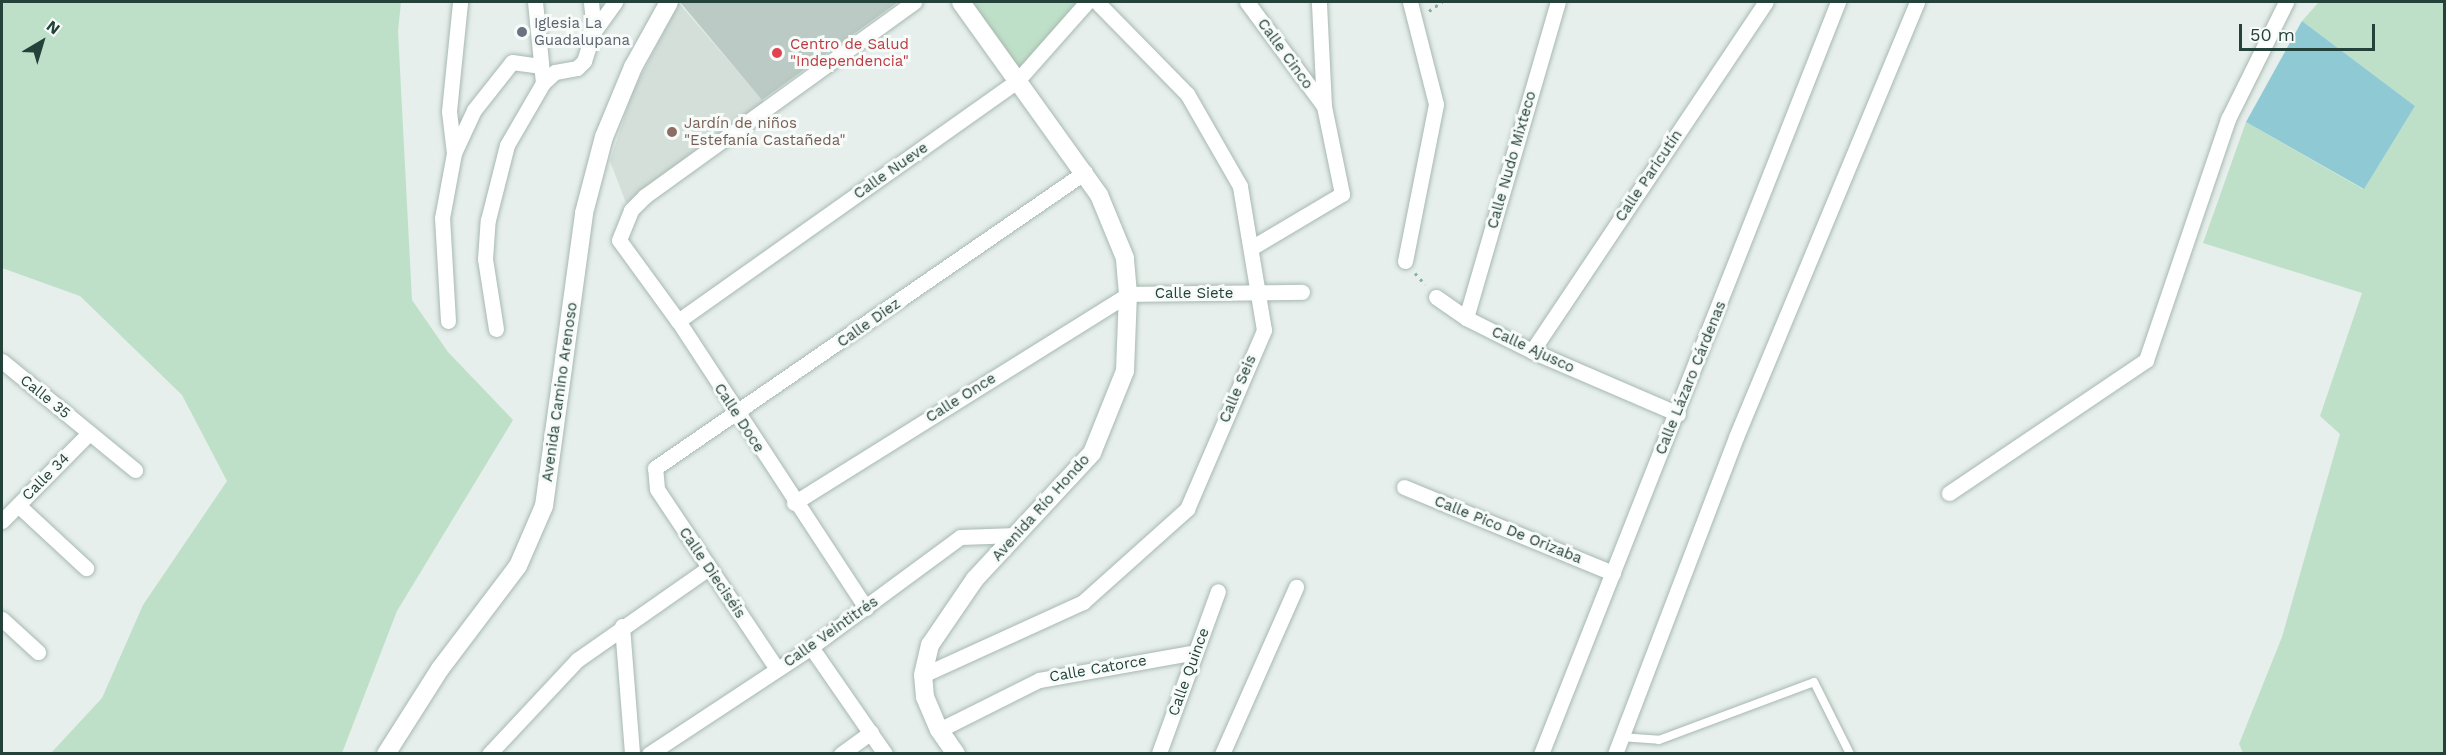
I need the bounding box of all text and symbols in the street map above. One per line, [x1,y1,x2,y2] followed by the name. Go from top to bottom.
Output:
[12,12,72,72] north arrow
[2242,12,2378,50] scale bar
[534,14,630,49] place label: Iglesia La Guadalupana
[1253,15,1317,93] street label: Calle Cinco
[43,16,64,39] text: N
[2250,24,2295,45] text: 50 m
[515,25,529,39] marker: Iglesia La Guadalupana
[790,35,909,70] place label: Centro de Salud "Independencia"
[768,44,786,62] marker: Centro de Salud "Independencia"
[1484,89,1540,231] street label: Calle Nudo Mixteco
[684,114,846,149] place label: Jardín de niños "Estefanía Castañeda"
[665,125,679,139] marker: Jardín de niños "Estefanía Castañeda"
[1612,127,1686,225] street label: Calle Paricutín
[850,139,932,203] street label: Calle Nueve
[1155,285,1233,303] street label: Calle Siete
[834,295,904,351] street label: Calle Diez
[1652,299,1730,457] street label: Calle Lázaro Cárdenas
[538,301,582,483] street label: Avenida Camino Arenoso
[1488,323,1578,377] street label: Calle Ajusco
[1216,352,1260,426] street label: Calle Seis
[923,369,999,427] street label: Calle Once
[16,371,74,423] street label: Calle 35
[710,380,768,456] street label: Calle Doce
[19,450,73,504] street label: Calle 34
[988,451,1094,565] street label: Avenida Río Hondo
[1432,492,1584,568] street label: Calle Pico De Orizaba
[675,524,749,622] street label: Calle Dieciséis
[780,593,882,671] street label: Calle Veintitrés
[1165,625,1213,719] street label: Calle Quince
[1048,652,1148,686] street label: Calle Catorce

